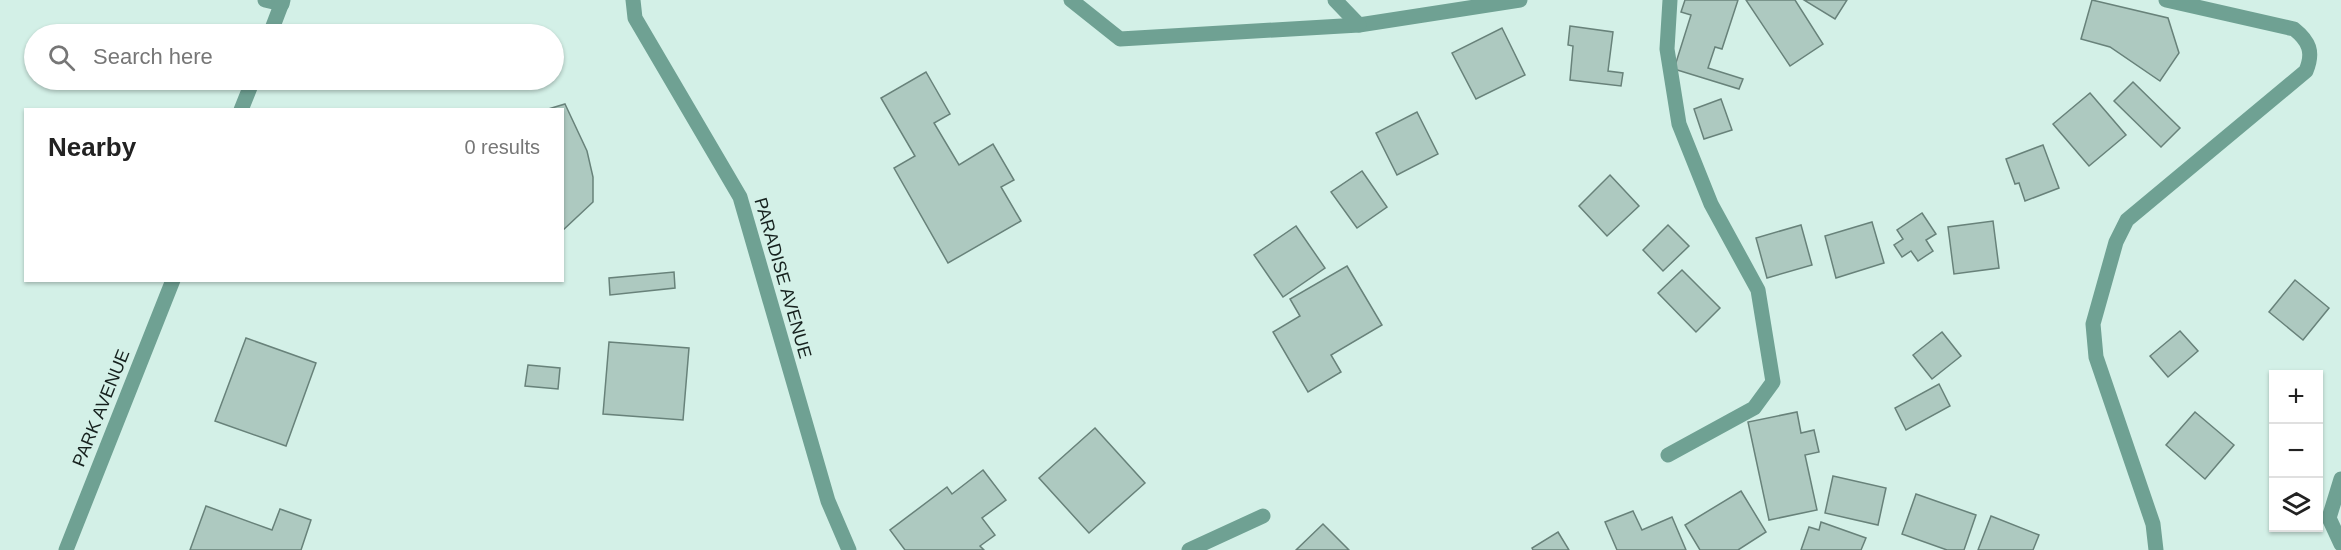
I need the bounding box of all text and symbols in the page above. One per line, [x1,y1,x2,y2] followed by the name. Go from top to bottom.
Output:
[24,24,564,90] search box
[45,41,78,74] icon: search
[93,44,213,69] text: Search here
[48,132,136,162] text: Nearby
[464,136,540,158] text: 0 results
[750,195,816,361] street label: PARADISE AVENUE
[68,347,134,469] street label: PARK AVENUE
[2269,370,2323,532] map controls
[2269,370,2323,424] button: +
[2269,424,2323,478] button: −
[2269,478,2323,532] button: layers

